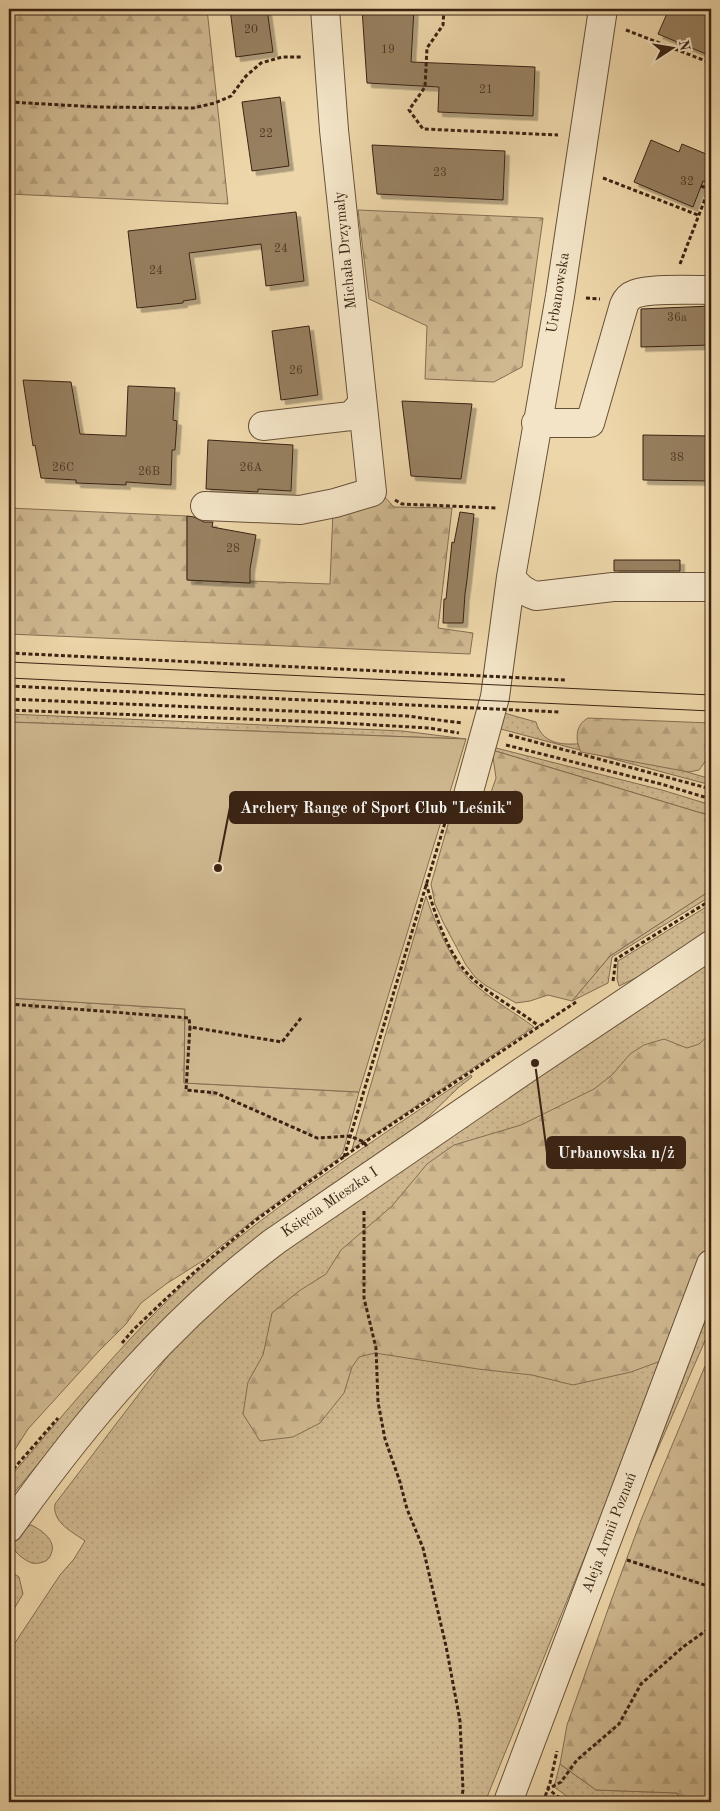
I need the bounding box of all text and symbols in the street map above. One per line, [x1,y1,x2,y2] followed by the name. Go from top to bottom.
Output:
[648,22,698,72] north arrow
[244,24,258,36] house number: 20
[676,39,692,52] text: N
[381,44,395,56] house number: 19
[479,84,493,96] house number: 21
[259,128,273,140] house number: 22
[433,167,447,179] house number: 23
[680,176,694,188] house number: 32
[332,190,360,310] street label: Michała Drzymały
[274,243,288,255] house number: 24
[545,251,573,334] street label: Urbanowska
[149,265,163,277] house number: 24
[667,312,687,324] house number: 36a
[289,365,303,377] house number: 26
[670,452,684,464] house number: 38
[52,462,74,474] house number: 26C
[239,462,263,474] house number: 26A
[138,466,160,478] house number: 26B
[226,543,240,555] house number: 28
[230,792,522,823] callout: Archery Range of Sport Club "Leśnik"
[240,801,512,817] text: Archery Range of Sport Club "Leśnik"
[547,1137,685,1168] callout: Urbanowska n/ż
[557,1146,675,1162] text: Urbanowska n/ż
[279,1165,381,1241] street label: Księcia Mieszka I
[580,1471,640,1595] street label: Aleja Armii Poznań

